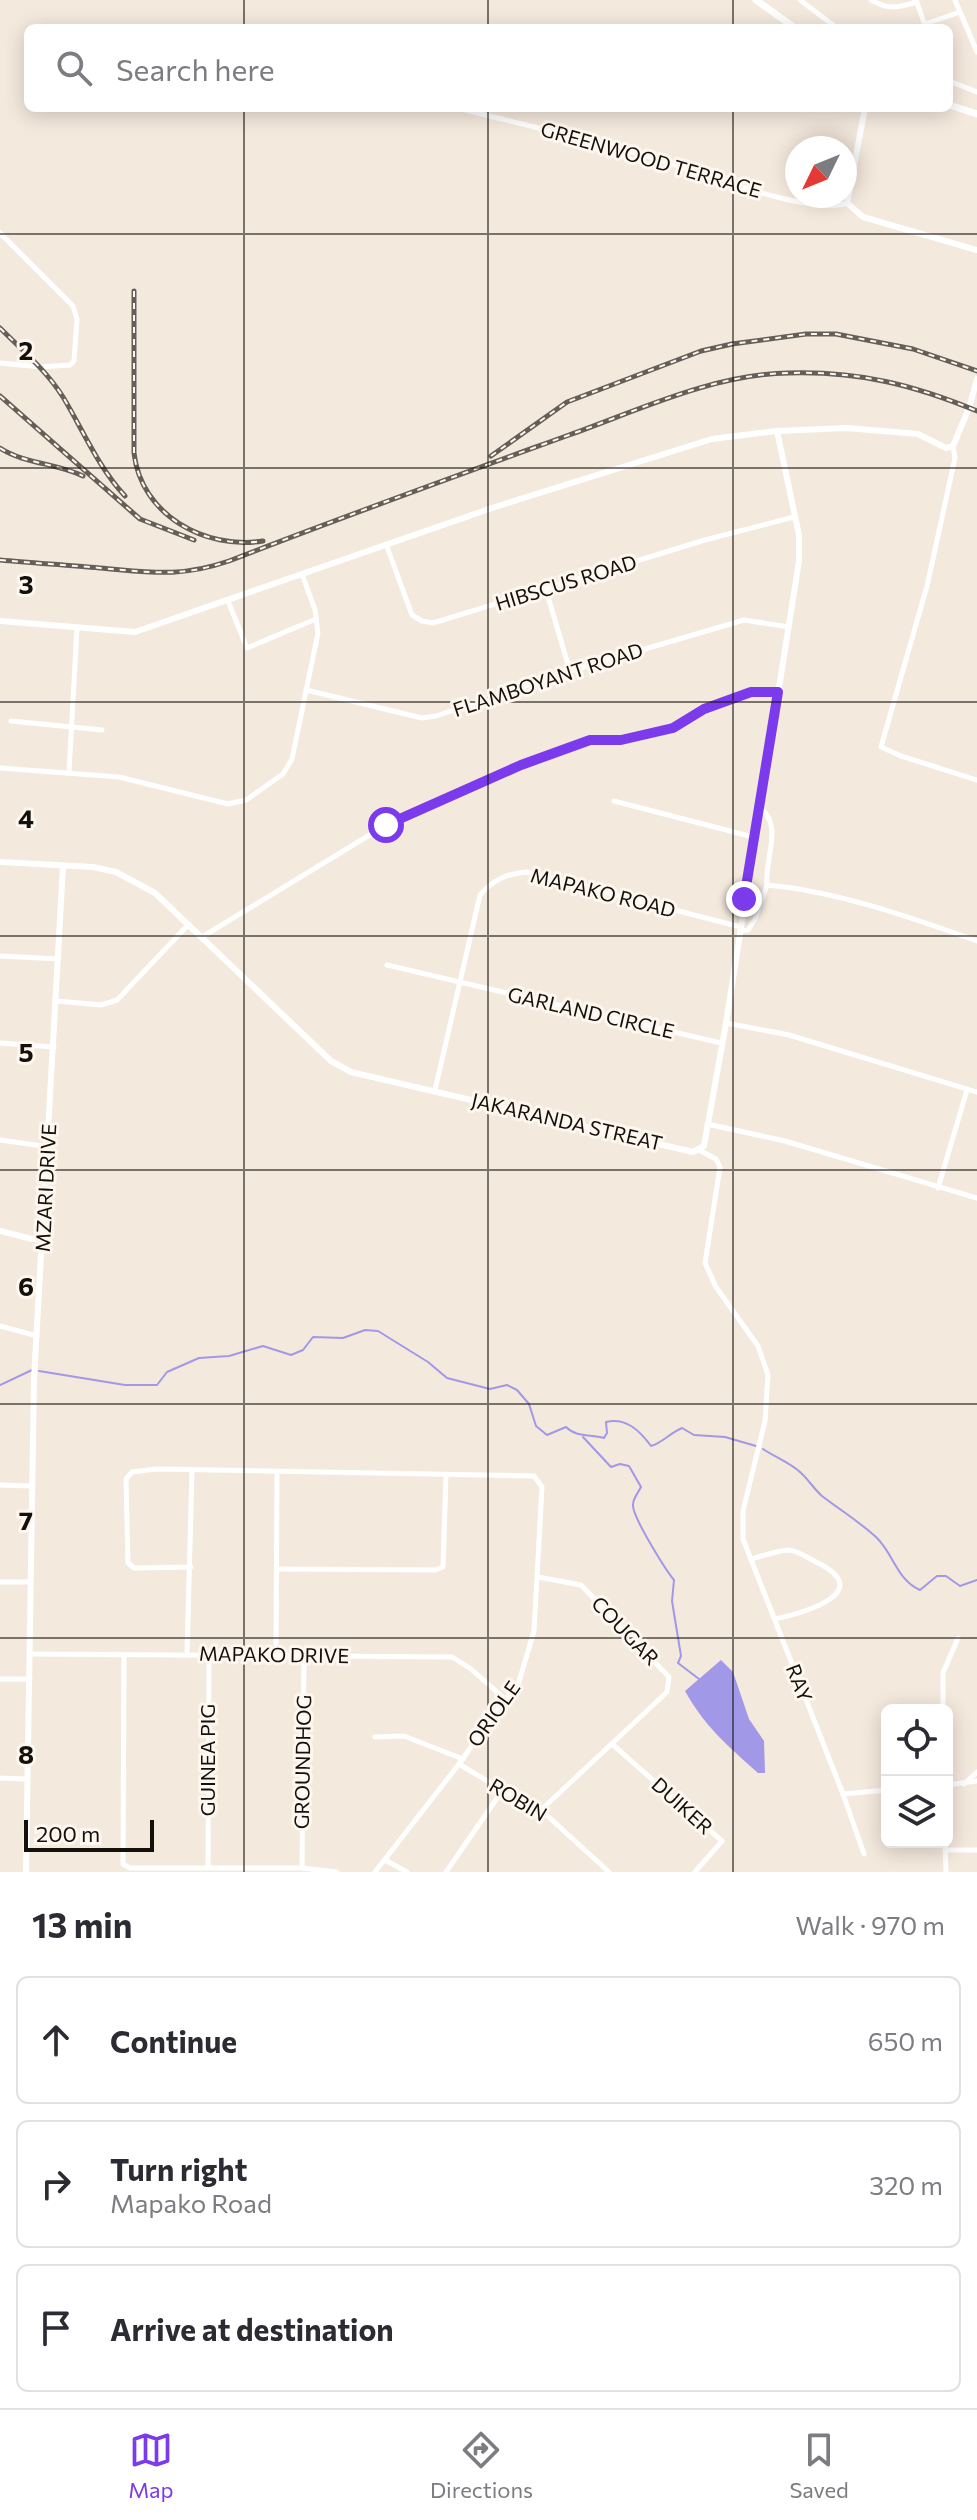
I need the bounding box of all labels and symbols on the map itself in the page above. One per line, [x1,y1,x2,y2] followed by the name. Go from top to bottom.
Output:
[538,116,764,202] street label: GREENWOOD TERRACE
[785,136,857,208] north arrow
[19,334,33,365] text: 2
[492,549,639,615] street label: HIBSCUS ROAD
[18,568,34,599] text: 3
[450,637,646,721] street label: FLAMBOYANT ROAD
[18,802,34,833] text: 4
[368,807,404,843] route start
[528,862,678,922] street label: MAPAKO ROAD
[726,881,762,917] route end
[506,981,677,1043] street label: GARLAND CIRCLE
[18,1036,34,1067] text: 5
[469,1087,665,1155] street label: JAKARANDA STREAT
[30,1123,60,1253] street label: MZARI DRIVE
[18,1270,34,1301] text: 6
[19,1504,33,1535] text: 7
[587,1591,664,1670] street label: COUGAR
[199,1641,349,1667] street label: MAPAKO DRIVE
[782,1660,818,1705] street label: RAY
[462,1676,525,1751] street label: ORIOLE
[289,1695,315,1829] street label: GROUNDHOG
[195,1704,219,1816] street label: GUINEA PIG
[18,1738,34,1769] text: 8
[647,1772,718,1839] street label: DUIKER
[485,1773,552,1826] street label: ROBIN
[24,1816,154,1852] scale bar

